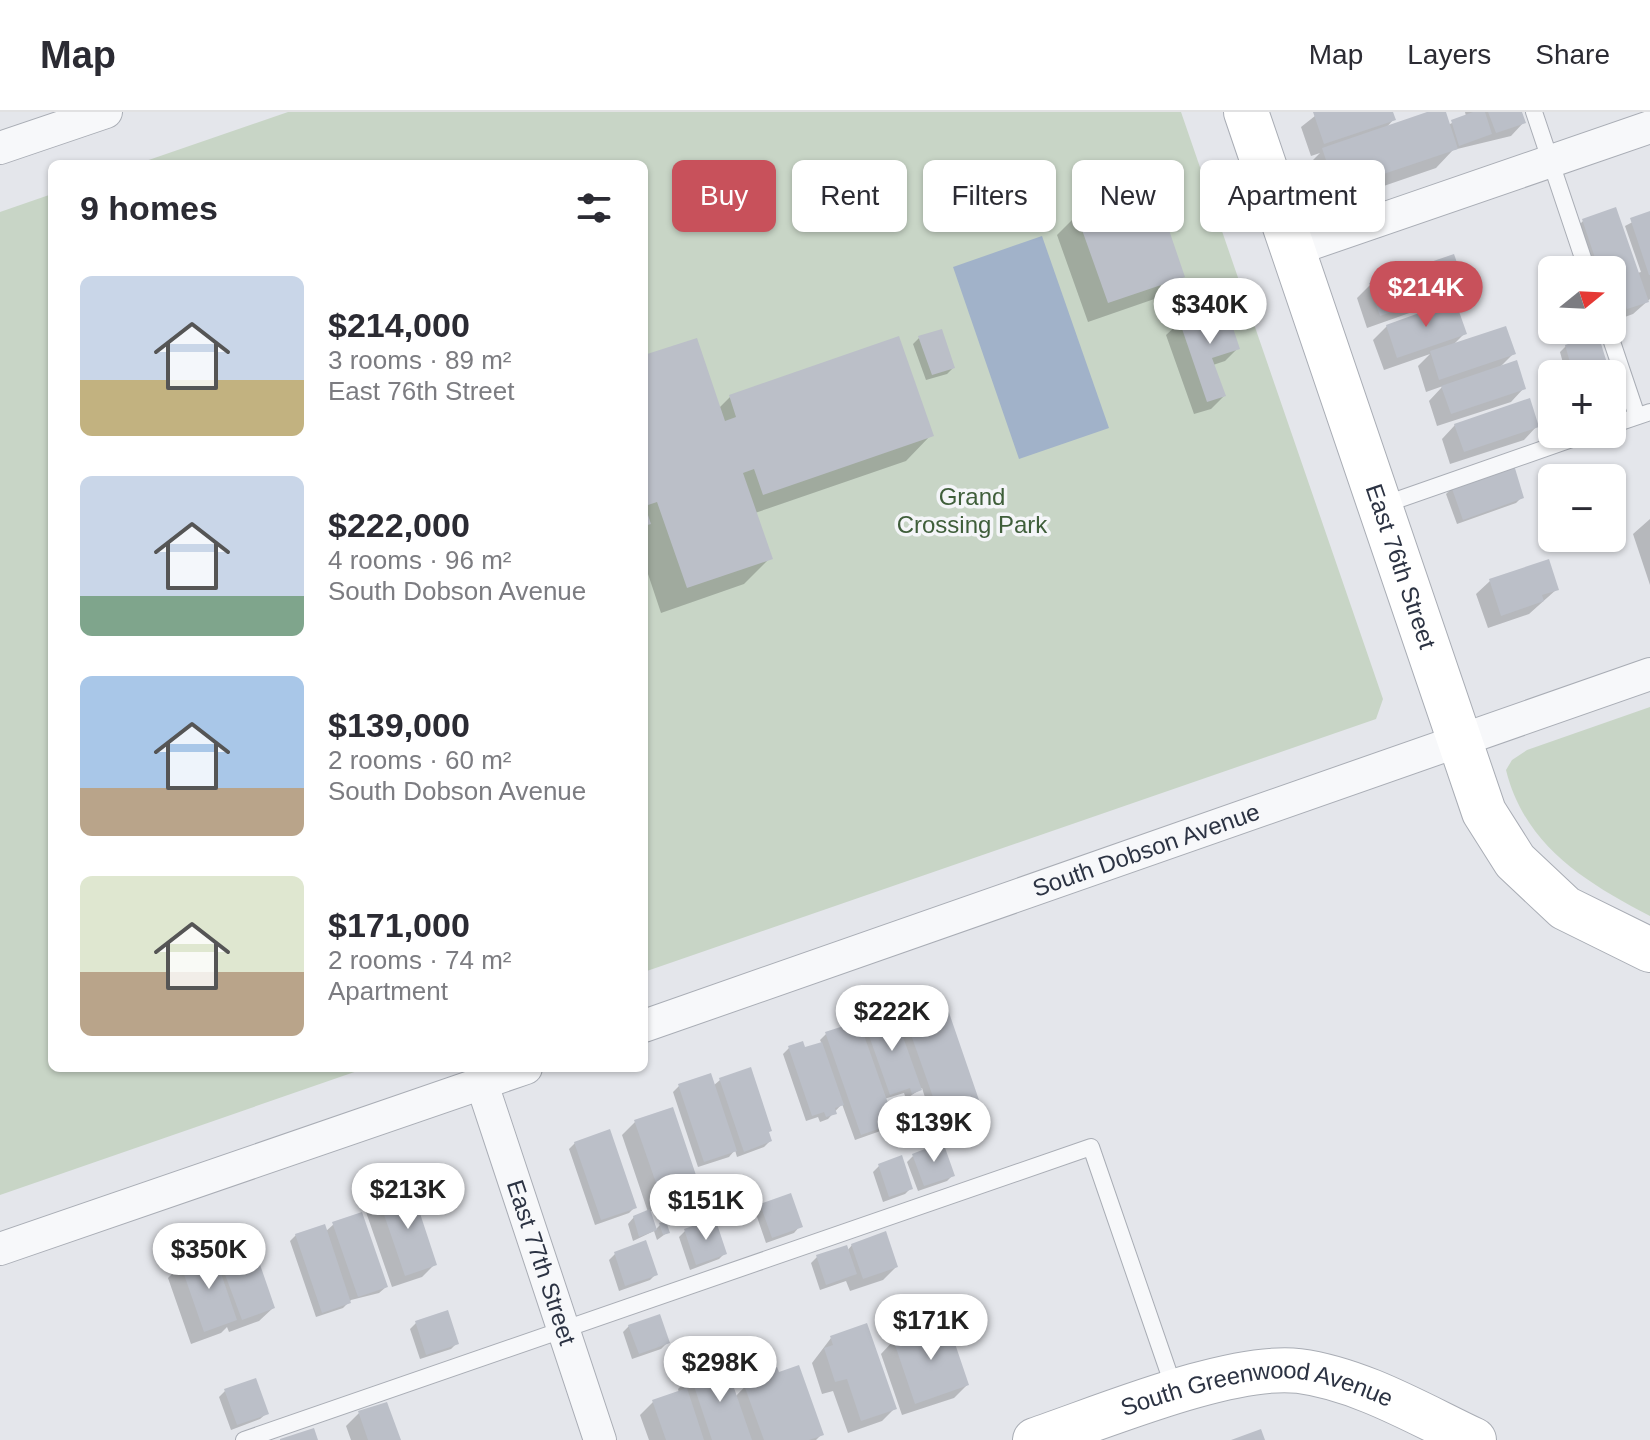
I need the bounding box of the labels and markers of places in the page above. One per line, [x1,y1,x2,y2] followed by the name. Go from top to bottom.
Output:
[1370,261,1482,329] pin: $214K
[1154,278,1266,346] pin: $340K
[836,985,948,1053] pin: $222K
[878,1096,990,1164] pin: $139K
[352,1163,464,1231] pin: $213K
[650,1174,762,1242] pin: $151K
[153,1223,265,1291] pin: $350K
[875,1294,987,1362] pin: $171K
[664,1336,776,1404] pin: $298K

